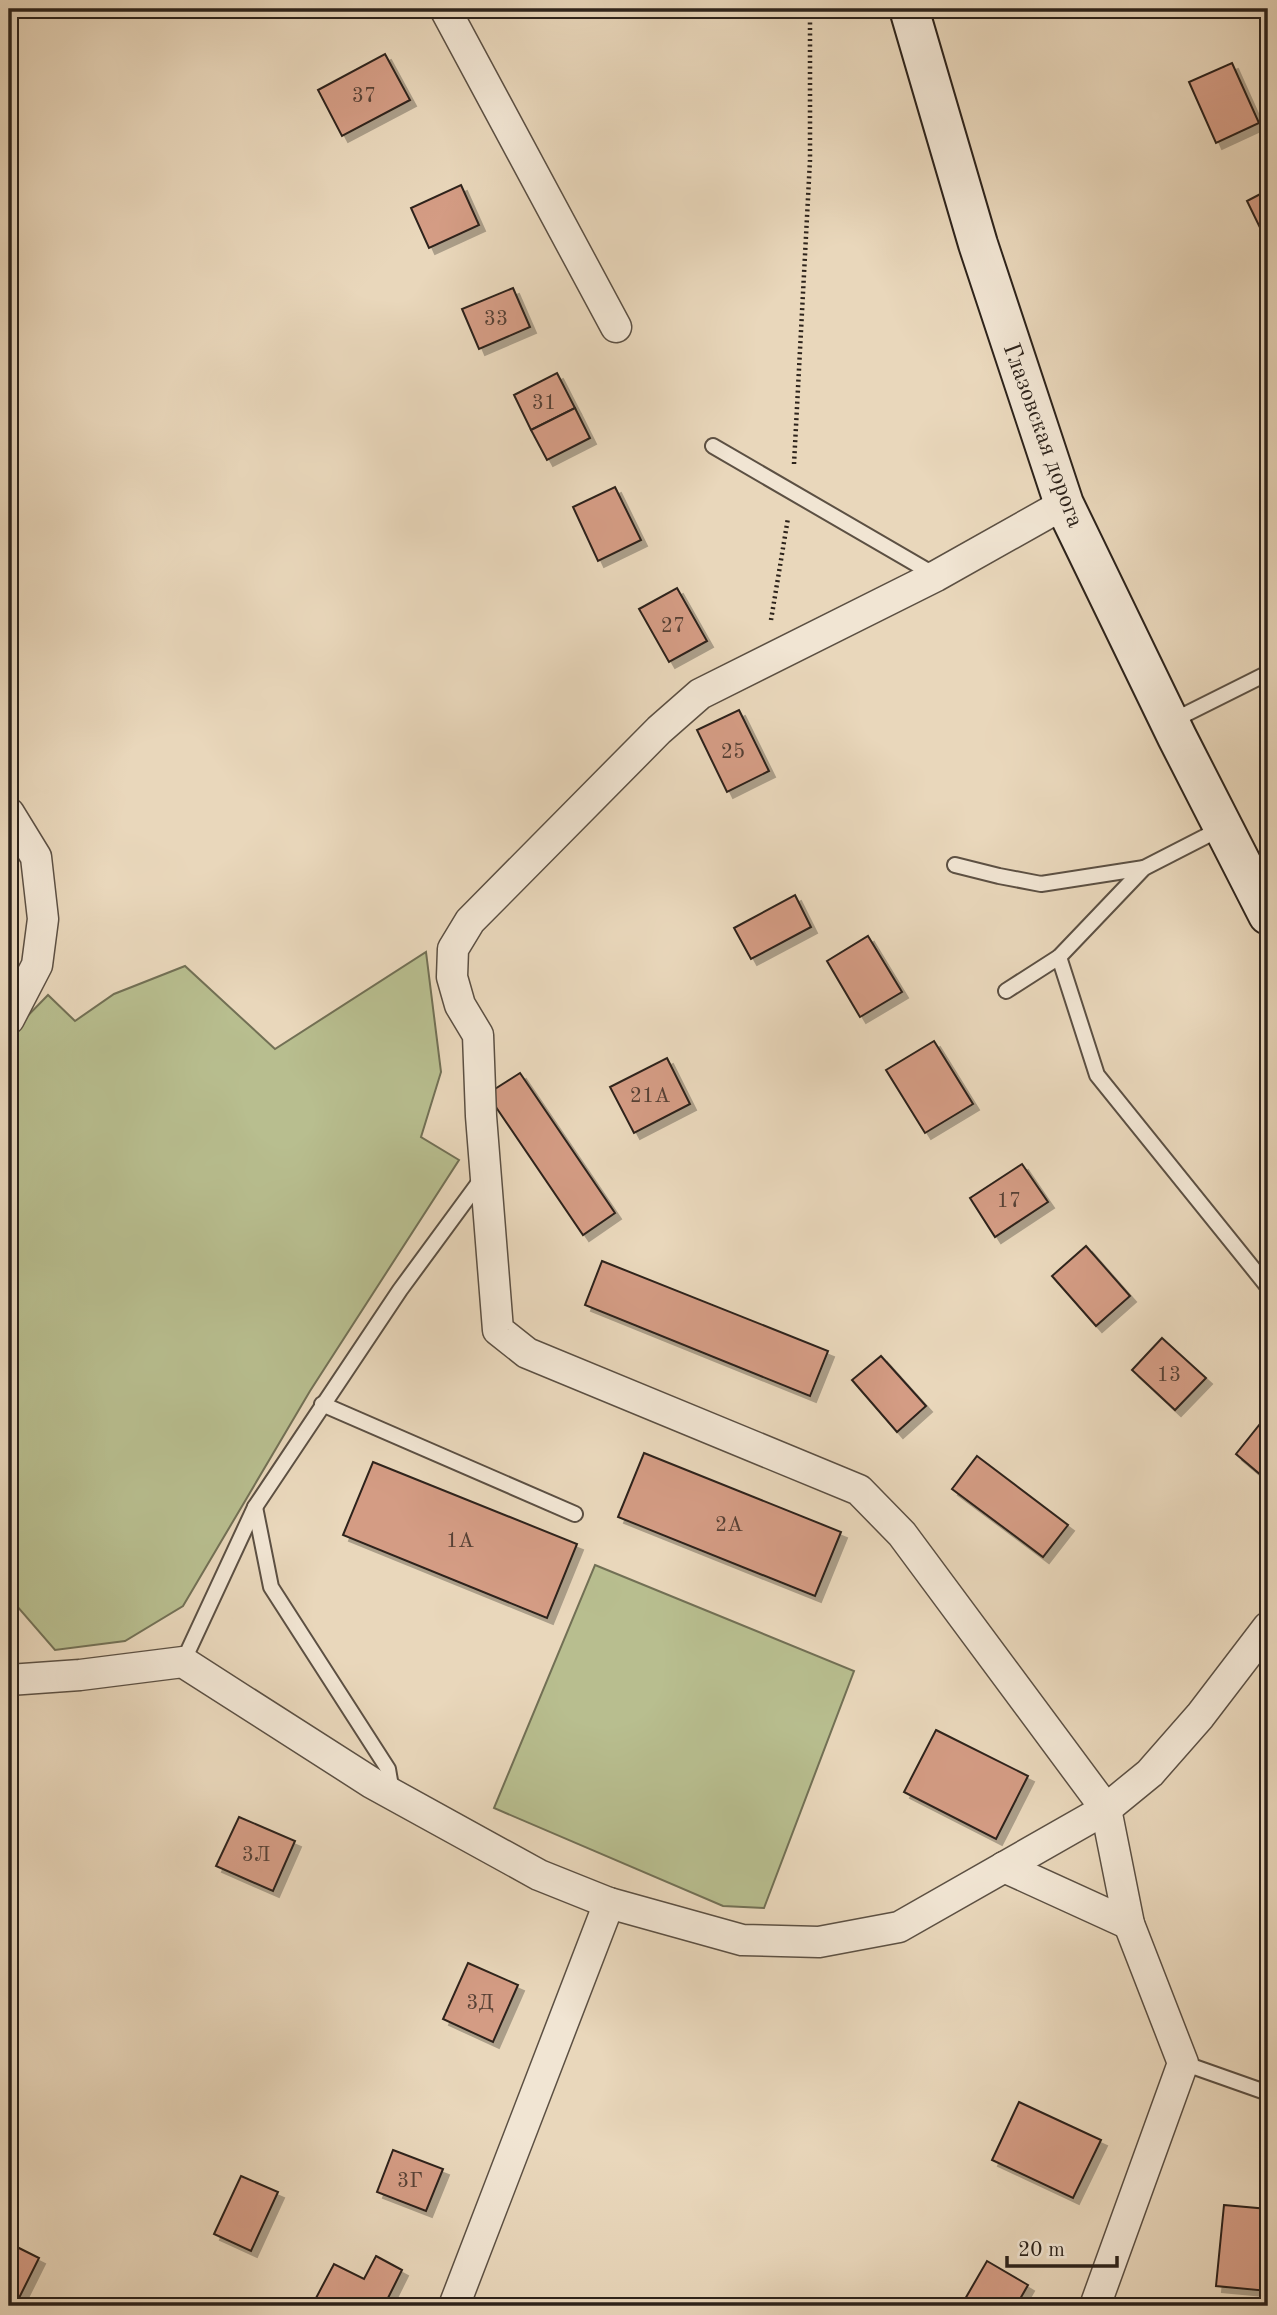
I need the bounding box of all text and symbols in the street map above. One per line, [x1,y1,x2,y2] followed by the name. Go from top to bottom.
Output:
[352,86,376,107] house number: 37
[484,309,508,330] house number: 33
[998,340,1087,531] street label: Глазовская дорога
[532,393,556,414] house number: 31
[661,616,685,637] house number: 27
[721,742,745,763] house number: 25
[630,1086,670,1107] house number: 21А
[997,1191,1021,1212] house number: 17
[1157,1365,1181,1386] house number: 13
[715,1515,743,1536] house number: 2А
[446,1531,474,1552] house number: 1А
[242,1845,270,1866] house number: 3Л
[466,1993,494,2014] house number: 3Д
[397,2171,423,2192] house number: 3Г
[1007,2224,1118,2268] scale bar
[1018,2240,1065,2261] text: 20 m

